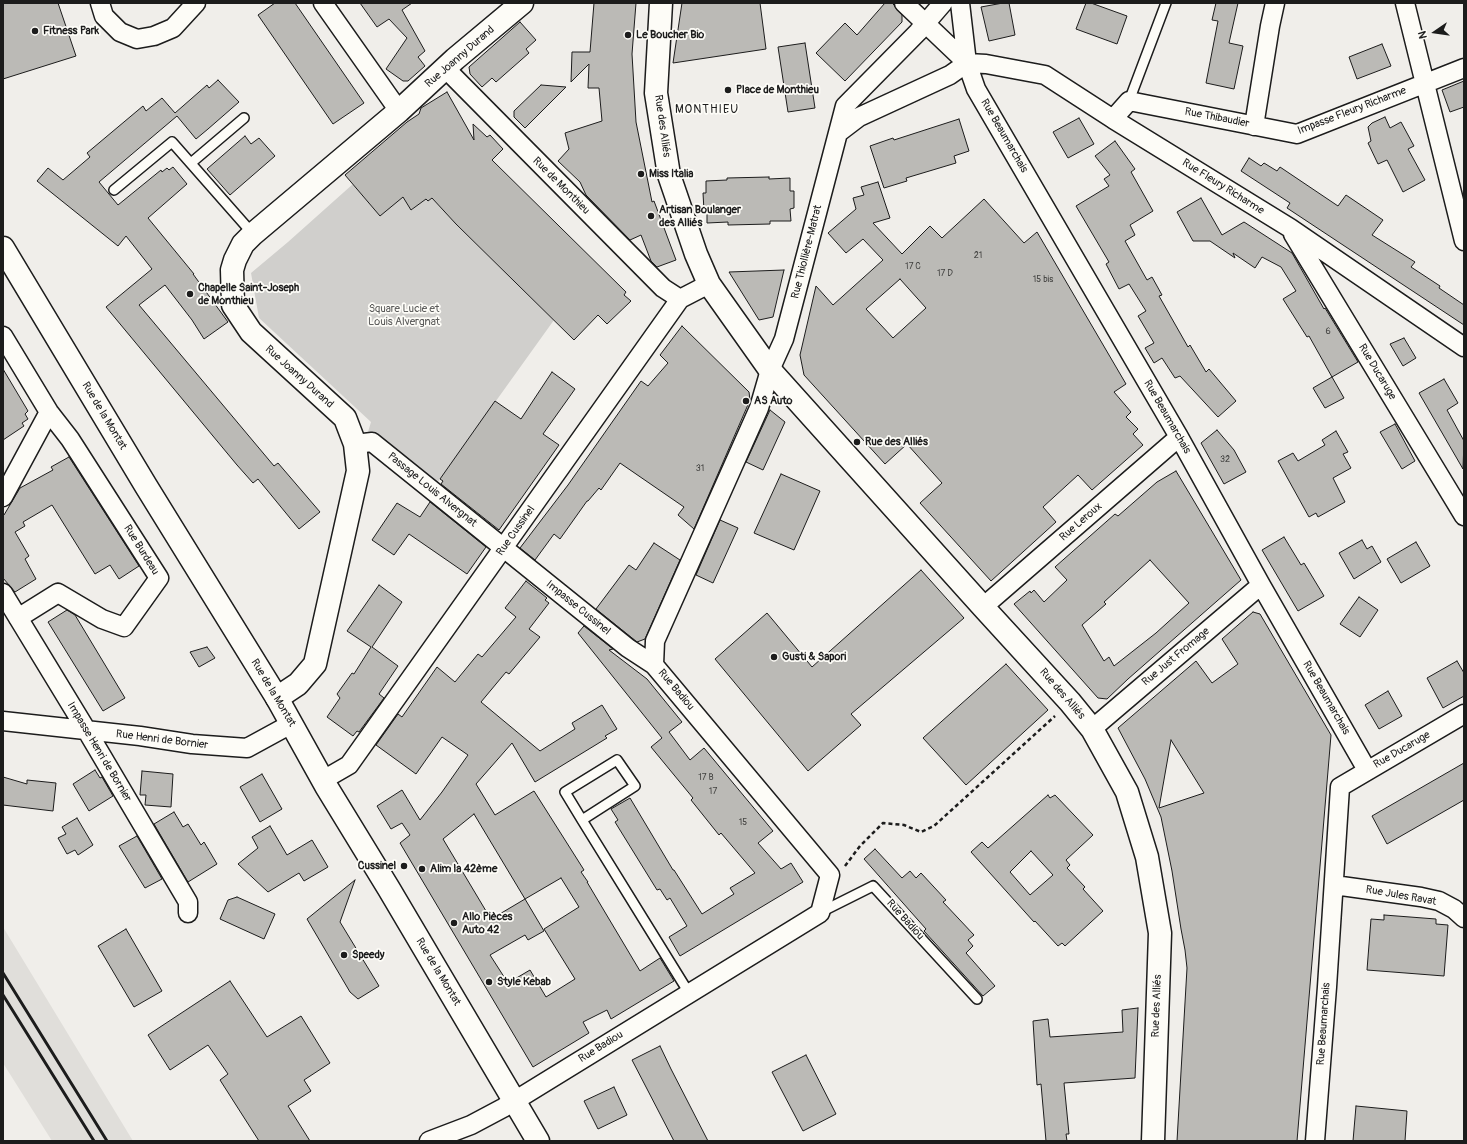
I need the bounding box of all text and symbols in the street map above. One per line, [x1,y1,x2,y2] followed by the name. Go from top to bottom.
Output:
[1415,12,1455,52] north arrow
[423,23,497,91] street label: Rue Joanny Durand
[43,24,99,38] place label: Fitness Park
[30,26,40,36] marker: Fitness Park
[636,28,704,42] place label: Le Boucher Bio
[623,30,633,40] marker: Le Boucher Bio
[1416,30,1430,40] text: N
[736,83,819,97] place label: Place de Monthieu
[1296,84,1408,138] street label: Impasse Fleury Richarme
[723,85,733,95] marker: Place de Monthieu
[651,94,673,158] street label: Rue des Alliés
[978,97,1030,175] street label: Rue Beaumarchais
[675,103,739,117] district label: MONTHIEU
[1184,105,1250,131] street label: Rue Thibaudier
[530,155,592,217] street label: Rue de Monthieu
[1180,156,1266,218] street label: Rue Fleury Richarme
[649,167,693,181] place label: Miss Italia
[636,169,646,179] marker: Miss Italia
[659,203,741,229] place label: Artisan Boulanger des Alliés
[789,204,825,300] street label: Rue Thiollière-Matrat
[646,211,656,221] marker: Artisan Boulanger des Alliés
[974,251,982,261] house number: 21
[905,262,921,272] house number: 17 C
[937,269,953,279] house number: 17 D
[1033,275,1053,285] house number: 15 bis
[198,281,299,307] place label: Chapelle Saint-Joseph de Monthieu
[185,289,195,299] marker: Chapelle Saint-Joseph de Monthieu
[368,302,440,328] park label: Square Lucie et Louis Alvergnat
[1325,327,1331,337] house number: 6
[1355,342,1399,402] street label: Rue Ducaruge
[262,343,336,411] street label: Rue Joanny Durand
[1141,378,1193,456] street label: Rue Beaumarchais
[79,380,129,452] street label: Rue de la Montat
[754,394,793,408] place label: AS Auto
[741,396,751,406] marker: AS Auto
[865,435,928,449] place label: Rue des Alliés
[852,437,862,447] marker: Rue des Alliés
[385,450,479,530] street label: Passage Louis Alvergnat
[1220,455,1230,465] house number: 32
[696,464,704,474] house number: 31
[1057,500,1105,544] street label: Rue Leroux
[494,503,538,559] street label: Rue Cussinel
[120,523,162,577] street label: Rue Burdeau
[543,578,613,638] street label: Impasse Cussinel
[1140,625,1212,689] street label: Rue Just Fromage
[782,650,846,664] place label: Gusti & Sapori
[769,652,779,662] marker: Gusti & Sapori
[248,657,298,729] street label: Rue de la Montat
[1300,659,1352,737] street label: Rue Beaumarchais
[1036,666,1088,722] street label: Rue des Alliés
[655,667,697,713] street label: Rue Badiou
[64,700,134,804] street label: Impasse Henri de Bornier
[115,728,209,752] street label: Rue Henri de Bornier
[1371,729,1433,771] street label: Rue Ducaruge
[698,773,714,783] house number: 17 B
[709,787,717,797] house number: 17
[739,818,747,828] house number: 15
[358,859,396,873] place label: Cussinel
[399,861,409,871] marker: Cussinel
[430,862,497,876] place label: Alim la 42ème
[417,864,427,874] marker: Alim la 42ème
[1365,883,1437,909] street label: Rue Jules Ravat
[883,897,927,943] street label: Rue Badiou
[462,910,512,936] place label: Allo Pièces Auto 42
[449,918,459,928] marker: Allo Pièces Auto 42
[413,936,463,1008] street label: Rue de la Montat
[352,948,385,962] place label: Speedy
[339,950,349,960] marker: Speedy
[1149,974,1165,1038] street label: Rue des Alliés
[497,975,551,989] place label: Style Kebab
[484,977,494,987] marker: Style Kebab
[1315,982,1333,1066] street label: Rue Beaumarchais
[576,1028,626,1066] street label: Rue Badiou

